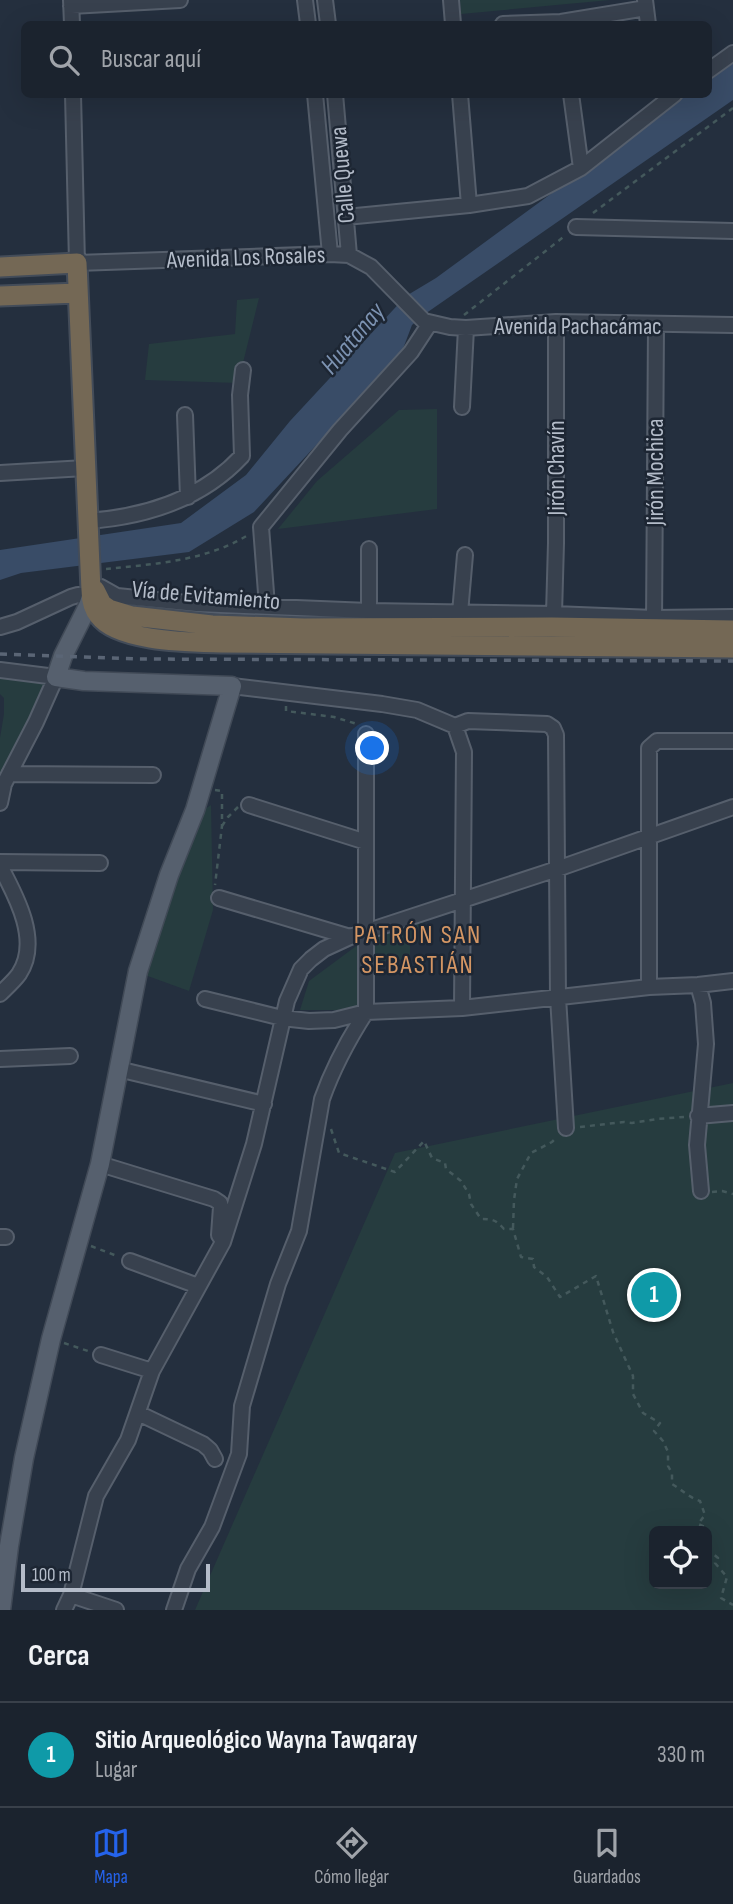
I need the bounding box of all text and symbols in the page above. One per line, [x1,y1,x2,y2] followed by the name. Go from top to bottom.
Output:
[21,21,712,98] search box
[45,41,83,79] icon: search
[101,44,201,75] text: Buscar aquí
[324,126,361,224] street label: Calle Quewa
[165,240,326,275] street label: Avenida Los Rosales
[314,296,393,381] water label: Huatanay
[493,312,662,341] street label: Avenida Pachacámac
[641,418,670,527] street label: Jirón Mochica
[542,421,571,516] street label: Jirón Chavín
[131,575,281,616] street label: Vía de Evitamiento
[355,731,389,765] your location
[354,920,482,981] district label: PATRÓN SAN SEBASTIÁN
[631,1269,677,1321] pin: 1
[649,1526,712,1589] map controls
[649,1526,712,1589] button: locate
[21,1561,210,1593] scale bar
[32,1564,71,1587] text: 100 m
[28,1638,90,1674] text: Cerca
[95,1725,418,1756] text: Sitio Arqueológico Wayna Tawqaray
[46,1741,56,1769] text: 1
[657,1741,705,1769] text: 330 m
[95,1756,137,1784] text: Lugar
[92,1824,130,1889] tab: Mapa
[314,1824,389,1889] tab: Cómo llegar
[573,1824,641,1889] tab: Guardados

